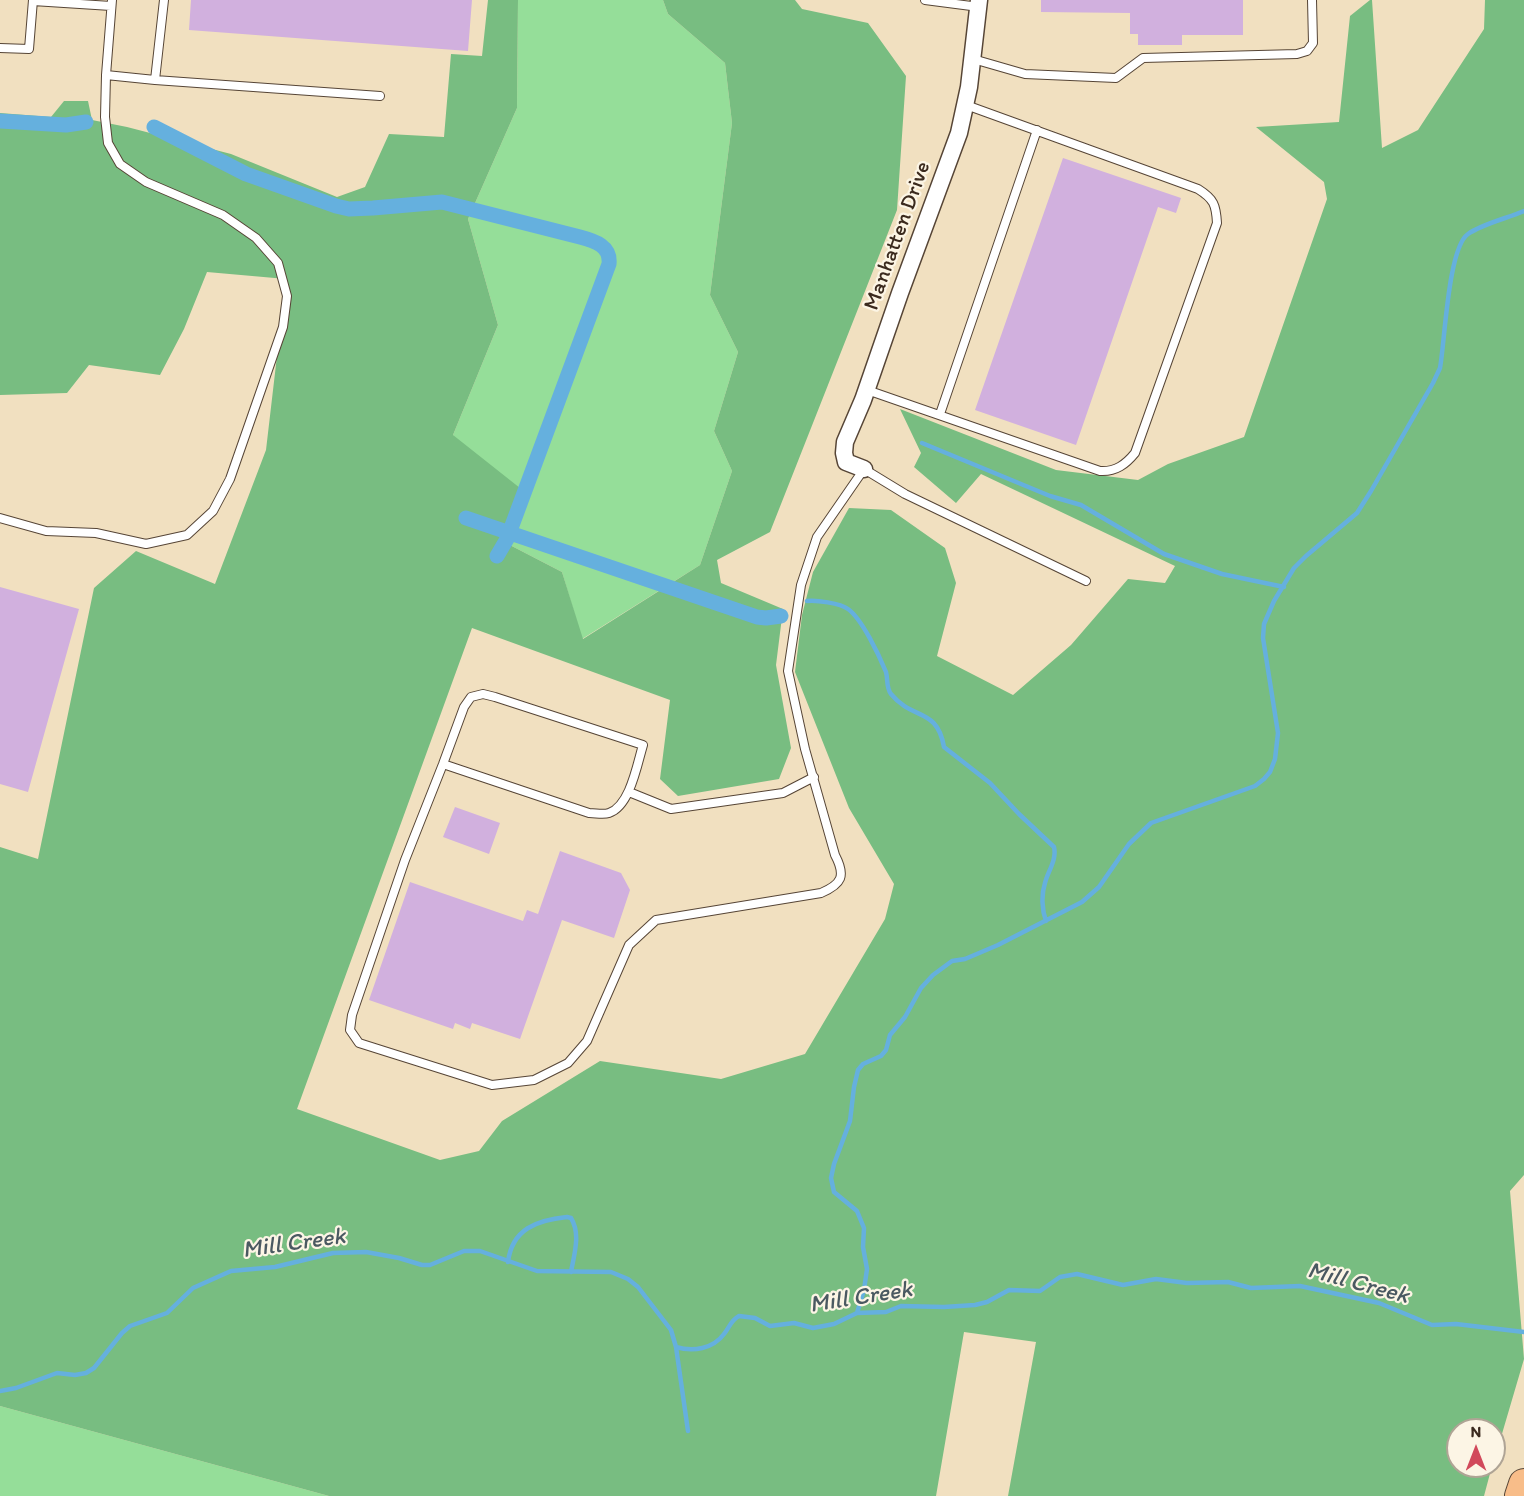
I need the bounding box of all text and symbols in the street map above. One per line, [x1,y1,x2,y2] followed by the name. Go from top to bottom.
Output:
[859,158,937,314] street label: Manhatten Drive
[241,1223,347,1265] water label: Mill Creek
[1304,1257,1412,1311] water label: Mill Creek
[807,1276,915,1320] water label: Mill Creek
[1446,1418,1506,1478] north arrow
[1471,1422,1481,1441] text: N

